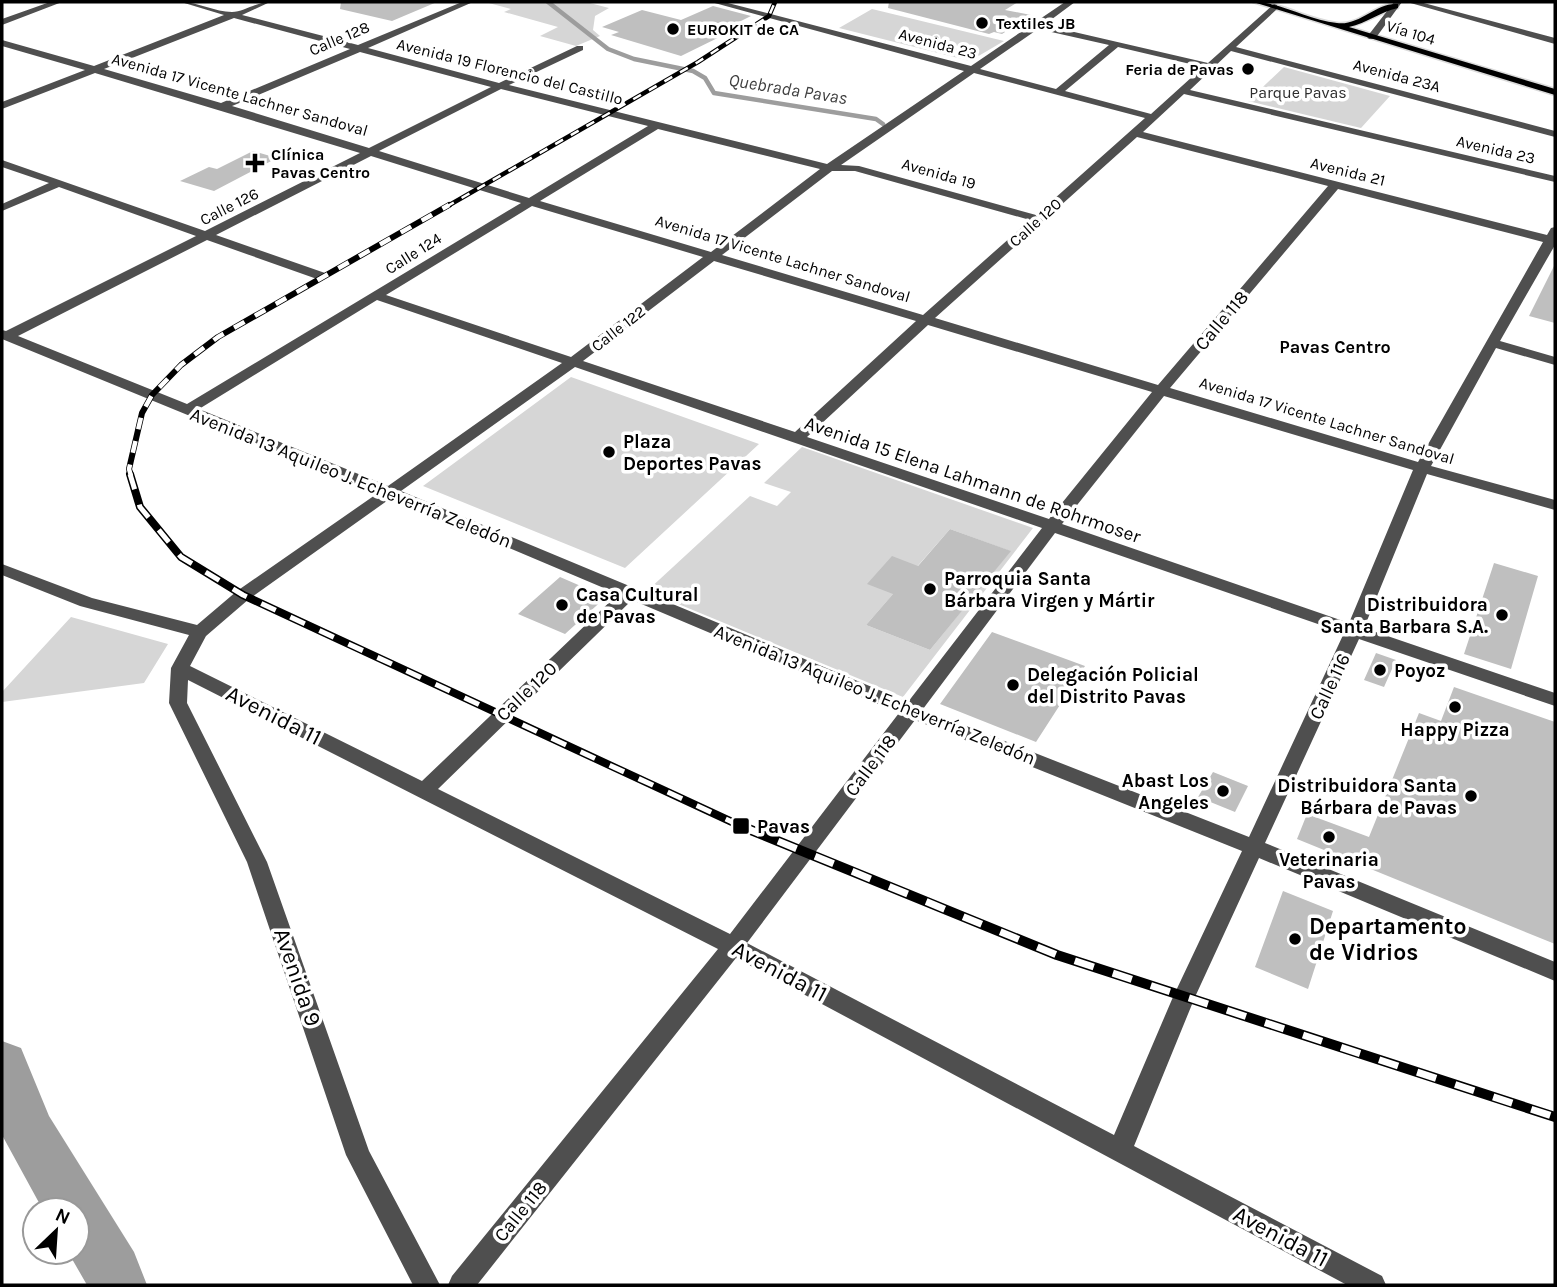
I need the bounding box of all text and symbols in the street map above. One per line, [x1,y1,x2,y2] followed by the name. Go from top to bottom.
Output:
[996,14,1075,33] place label: Textiles JB
[974,15,990,31] marker: Textiles JB
[1384,16,1438,49] street label: Vía 104
[306,17,372,60] street label: Calle 128
[687,20,799,39] place label: EUROKIT de CA
[665,21,681,37] marker: EUROKIT de CA
[897,24,979,63] street label: Avenida 23
[395,34,625,109] street label: Avenida 19 Florencio del Castillo
[110,49,370,140] street label: Avenida 17 Vicente Lachner Sandoval
[1351,55,1443,96] street label: Avenida 23A
[1125,60,1234,79] place label: Feria de Pavas
[1240,61,1256,77] marker: Feria de Pavas
[727,69,849,109] water label: Quebrada Pavas
[1249,83,1347,102] park label: Parque Pavas
[1455,131,1537,168] street label: Avenida 23
[271,145,370,182] place label: Clínica Pavas Centro
[245,153,265,173] marker: Clínica Pavas Centro
[1309,153,1387,190] street label: Avenida 21
[900,154,978,193] street label: Avenida 19
[197,184,262,229] street label: Calle 126
[1005,194,1065,251] street label: Calle 120
[653,211,913,306] street label: Avenida 17 Vicente Lachner Sandoval
[381,229,445,278] street label: Calle 124
[1190,286,1253,355] street label: Calle 118
[587,301,649,355] street label: Calle 122
[1279,336,1391,358] district label: Pavas Centro
[1197,373,1457,468] street label: Avenida 17 Vicente Lachner Sandoval
[187,403,514,553] street label: Avenida 13 Aquileo J. Echeverría Zeledón
[802,412,1144,548] street label: Avenida 15 Elena Lahmann de Rohrmoser
[623,431,761,475] place label: Plaza Deportes Pavas
[601,444,617,460] marker: Plaza Deportes Pavas
[944,568,1155,612] place label: Parroquia Santa Bárbara Virgen y Mártir
[922,581,938,597] marker: Parroquia Santa Bárbara Virgen y Mártir
[576,584,699,628] place label: Casa Cultural de Pavas
[1320,594,1488,638] place label: Distribuidora Santa Barbara S.A.
[554,597,570,613] marker: Casa Cultural de Pavas
[1494,607,1510,623] marker: Distribuidora Santa Barbara S.A.
[711,620,1038,770] street label: Avenida 13 Aquileo J. Echeverría Zeledón
[1305,650,1355,723] street label: Calle 116
[492,658,562,726] street label: Calle 120
[1394,660,1446,682] place label: Poyoz
[1372,662,1388,678] marker: Poyoz
[1027,664,1199,708] place label: Delegación Policial del Distrito Pavas
[1005,677,1021,693] marker: Delegación Policial del Distrito Pavas
[221,680,326,751] street label: Avenida 11
[1447,699,1463,715] marker: Happy Pizza
[1400,719,1510,741] place label: Happy Pizza
[841,731,901,801] street label: Calle 118
[1122,770,1209,814] place label: Abast Los Angeles
[1277,775,1457,819] place label: Distribuidora Santa Bárbara de Pavas
[1215,783,1231,799] marker: Abast Los Angeles
[1463,788,1479,804] marker: Distribuidora Santa Bárbara de Pavas
[731,816,751,836] marker: Pavas
[757,816,810,838] place label: Pavas
[1321,829,1337,845] marker: Veterinaria Pavas
[1279,849,1379,893] place label: Veterinaria Pavas
[1309,913,1466,966] place label: Departamento de Vidrios
[268,925,327,1030] street label: Avenida 9
[1287,931,1303,947] marker: Departamento de Vidrios
[728,935,832,1008] street label: Avenida 11
[490,1177,552,1246] street label: Calle 118
[21,1196,91,1266] north arrow
[1229,1200,1333,1273] street label: Avenida 11
[52,1204,74,1229] text: N

